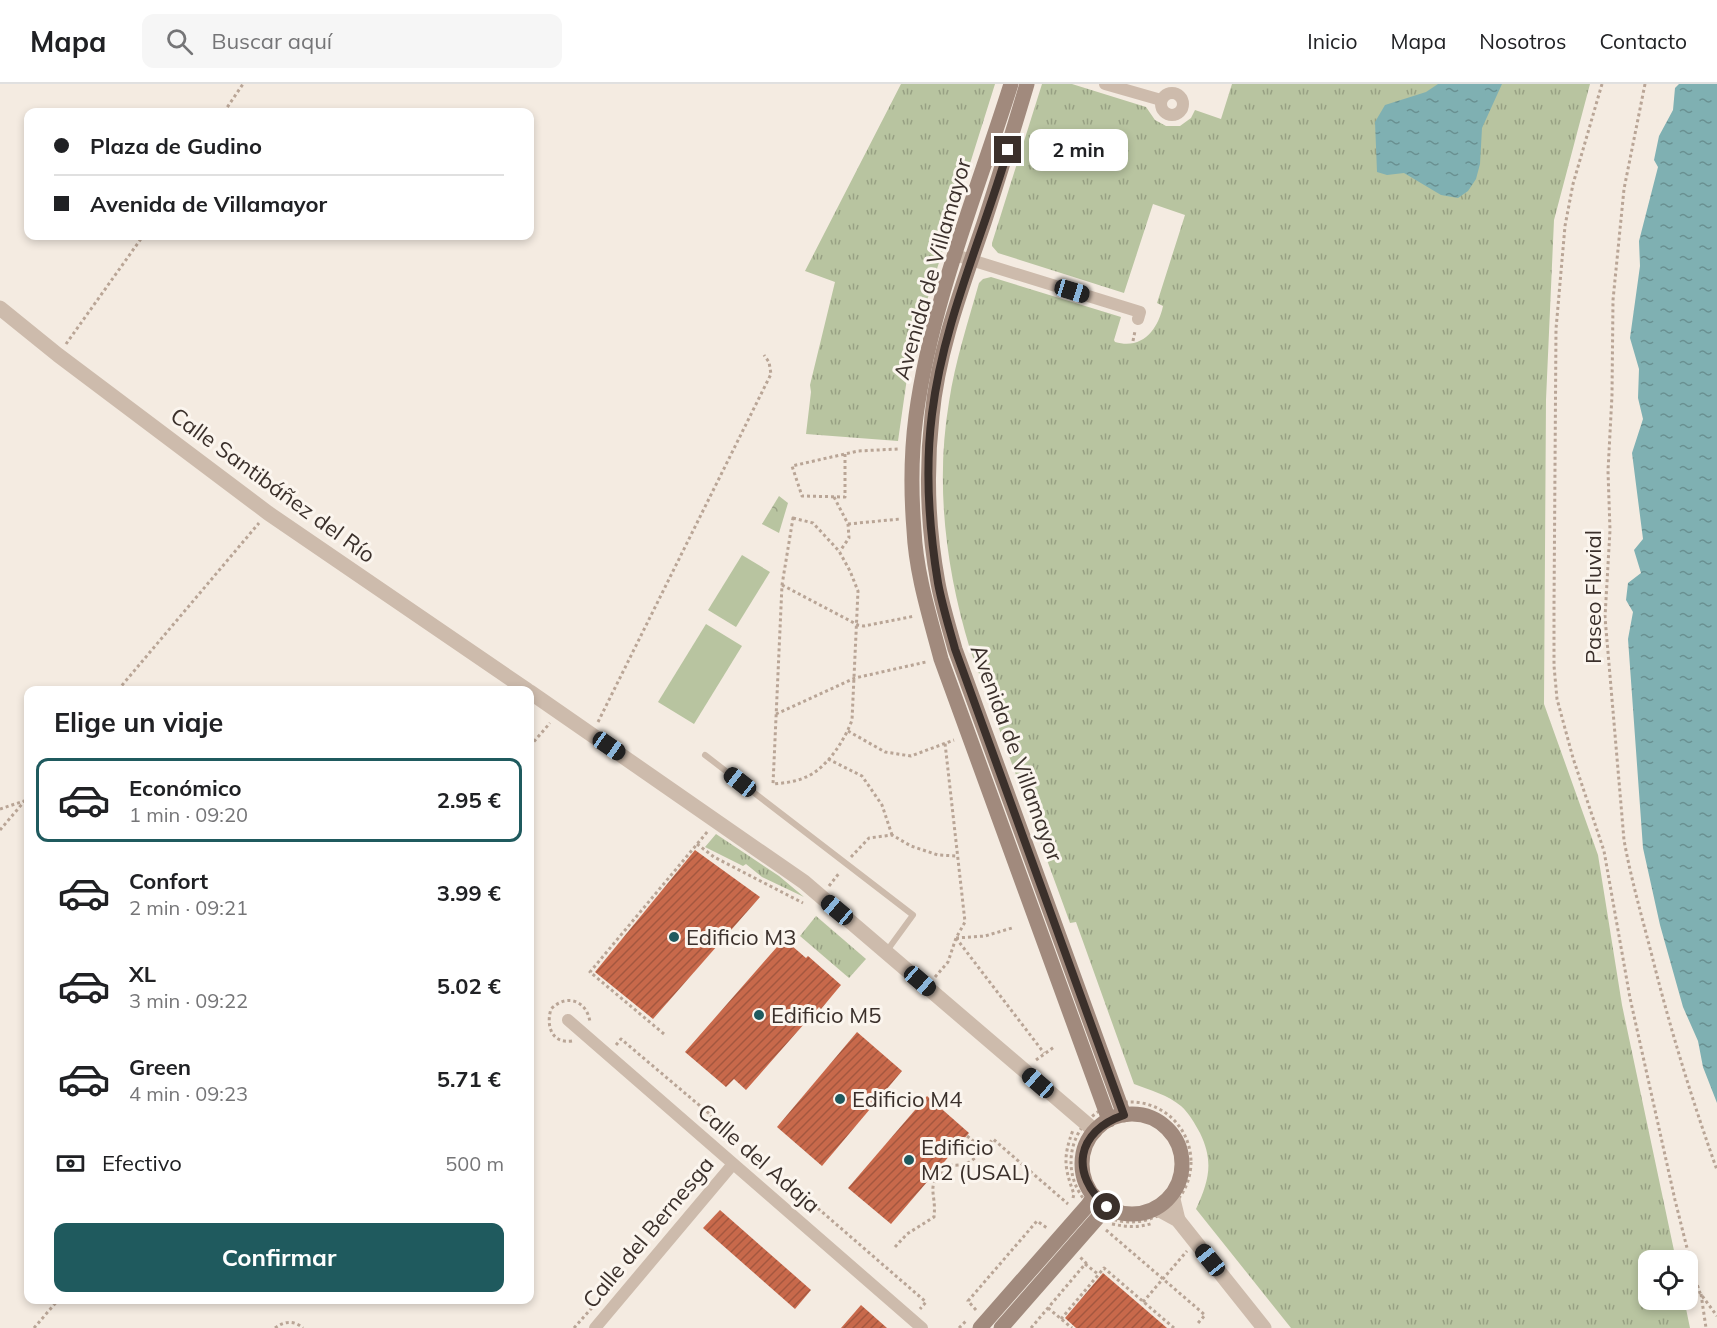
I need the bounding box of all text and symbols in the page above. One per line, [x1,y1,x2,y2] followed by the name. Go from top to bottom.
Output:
[142,14,562,68] search box
[30,24,106,59] text: Mapa
[163,25,196,58] icon: search
[211,27,332,55] text: Buscar aquí
[1307,28,1357,54] text: Inicio
[1390,28,1446,54] text: Mapa
[1479,28,1566,54] text: Nosotros
[1599,28,1687,54] text: Contacto
[1029,129,1128,171] callout: 2 min
[90,132,262,160] text: Plaza de Gudino
[994,136,1021,163] route end
[1052,137,1105,162] text: 2 min
[887,155,977,383] street label: Avenida de Villamayor
[90,190,327,218] text: Avenida de Villamayor
[1052,277,1092,305] car
[165,401,381,569] street label: Calle Santibáñez del Río
[1579,530,1607,664] street label: Paseo Fluvial
[965,641,1069,865] street label: Avenida de Villamayor
[54,705,223,739] text: Elige un viaje
[589,728,629,764] car
[720,764,760,800] car
[57,773,111,827] icon: car
[129,774,242,802] text: Económico
[437,786,501,814] text: 2.95 €
[129,802,248,827] text: 1 min · 09:20
[57,866,111,920] icon: car
[129,867,208,895] text: Confort
[437,879,501,907] text: 3.99 €
[817,892,857,928] car
[129,895,248,920] text: 2 min · 09:21
[686,923,796,951] place label: Edificio M3
[667,930,681,944] marker: Edificio M3
[57,959,111,1013] icon: car
[129,960,156,988] text: XL
[901,962,939,1000] car
[437,972,501,1000] text: 5.02 €
[129,988,248,1013] text: 3 min · 09:22
[771,1001,881,1029] place label: Edificio M5
[752,1008,766,1022] marker: Edificio M5
[57,1052,111,1106] icon: car
[129,1053,191,1081] text: Green
[1019,1064,1057,1102] car
[437,1065,501,1093] text: 5.71 €
[129,1081,248,1106] text: 4 min · 09:23
[852,1085,962,1113] place label: Edificio M4
[833,1092,847,1106] marker: Edificio M4
[692,1097,826,1219] street label: Calle del Adaja
[921,1133,1031,1186] place label: Edificio M2 (USAL)
[54,1147,87,1180] icon: cash
[102,1149,182,1177] text: Efectivo
[576,1150,720,1314] street label: Calle del Bernesga
[445,1151,504,1176] text: 500 m
[902,1153,916,1167] marker: Edificio M2 (USAL)
[1093,1193,1120,1220] route start
[54,1223,504,1292] button: Confirmar
[1192,1240,1228,1280] car
[1638,1250,1698,1310] map controls
[1638,1250,1698,1310] button: locate

